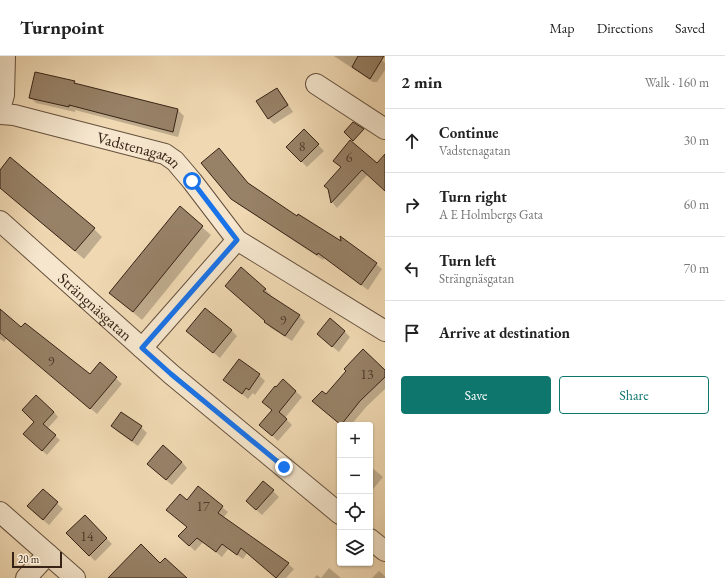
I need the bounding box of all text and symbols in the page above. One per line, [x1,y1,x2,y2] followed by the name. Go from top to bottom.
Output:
[20,15,104,40] text: Turnpoint
[549,19,575,37] text: Map
[597,19,653,37] text: Directions
[675,19,705,37] text: Saved
[401,71,442,93] text: 2 min
[645,74,709,91] text: Walk · 160 m
[439,123,499,142] text: Continue
[95,126,187,173] street label: Vadstenagatan
[401,130,423,152] icon: ahead
[684,132,709,149] text: 30 m
[299,137,306,155] house number: 8
[439,142,511,159] text: Vadstenagatan
[346,148,353,166] house number: 6
[183,172,201,190] route start
[439,187,507,206] text: Turn right
[401,194,423,216] icon: right
[684,196,709,213] text: 60 m
[439,206,543,223] text: A E Holmbergs Gata
[439,251,496,270] text: Turn left
[401,258,423,280] icon: left
[684,260,709,277] text: 70 m
[54,268,137,346] street label: Strängnäsgatan
[439,270,514,287] text: Strängnäsgatan
[280,311,287,329] house number: 9
[401,322,423,344] icon: arrive
[439,323,570,342] text: Arrive at destination
[48,352,55,370] house number: 9
[360,365,374,383] house number: 13
[401,376,551,414] button: Save
[559,376,709,414] button: Share
[337,422,373,566] map controls
[337,422,373,458] button: +
[275,458,293,476] route end
[337,458,373,494] button: −
[337,494,373,530] button: locate
[196,497,210,515] house number: 17
[80,527,94,545] house number: 14
[337,530,373,566] button: layers
[12,550,62,569] scale bar
[18,552,39,566] text: 20 m

